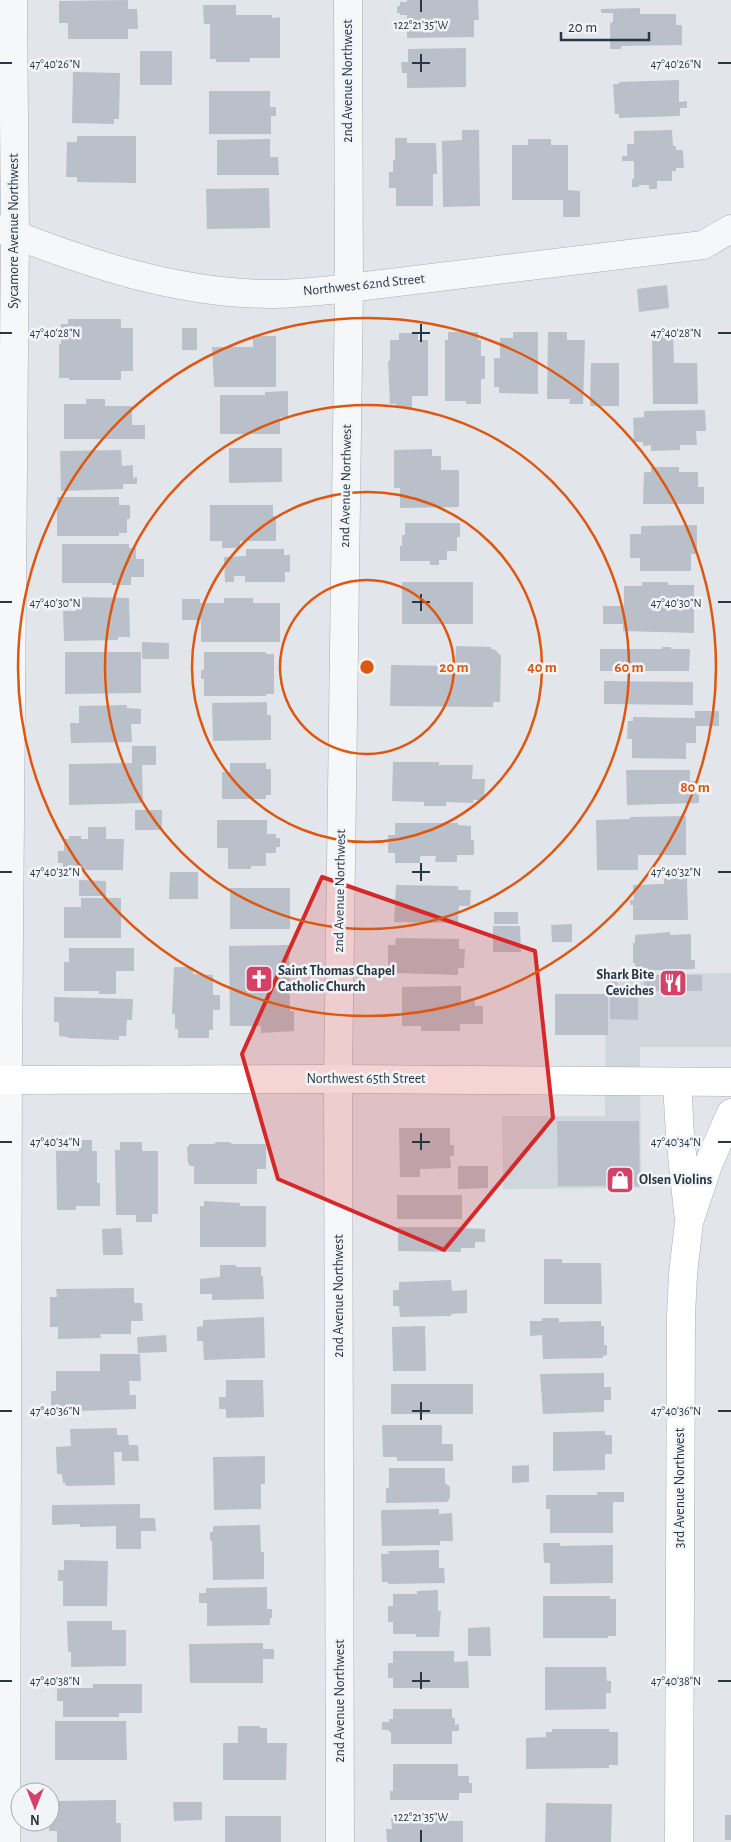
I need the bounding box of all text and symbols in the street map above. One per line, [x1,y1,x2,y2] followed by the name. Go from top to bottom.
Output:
[561,10,648,42] scale bar
[341,19,355,143] street label: 2nd Avenue Northwest
[394,19,448,31] text: 122°21'35"W
[568,20,597,35] text: 20 m
[29,58,81,70] text: 47°40'26"N
[650,58,702,70] text: 47°40'26"N
[7,153,21,309] street label: Sycamore Avenue Northwest
[302,272,426,298] street label: Northwest 62nd Street
[29,327,81,339] text: 47°40'28"N
[650,327,702,339] text: 47°40'28"N
[338,424,354,548] street label: 2nd Avenue Northwest
[29,597,81,609] text: 47°40'30"N
[650,597,702,609] text: 47°40'30"N
[358,658,376,676] centre of rings
[439,660,469,675] text: 20 m
[527,660,557,675] text: 40 m
[614,660,644,675] text: 60 m
[680,780,710,795] text: 80 m
[332,829,348,953] street label: 2nd Avenue Northwest
[30,866,80,878] text: 47°40'32"N
[651,866,701,878] text: 47°40'32"N
[244,964,274,994] church icon: Saint Thomas Chapel Catholic Church
[278,964,395,994] place label: Saint Thomas Chapel Catholic Church
[596,968,654,998] place label: Shark Bite Ceviches
[658,968,688,998] restaurant icon: Shark Bite Ceviches
[306,1072,426,1086] street label: Northwest 65th Street
[30,1136,80,1148] text: 47°40'34"N
[651,1136,701,1148] text: 47°40'34"N
[605,1165,635,1195] shop icon: Olsen Violins
[639,1173,712,1187] place label: Olsen Violins
[332,1234,346,1358] street label: 2nd Avenue Northwest
[30,1405,80,1417] text: 47°40'36"N
[651,1405,701,1417] text: 47°40'36"N
[673,1427,687,1548] street label: 3rd Avenue Northwest
[333,1639,347,1763] street label: 2nd Avenue Northwest
[30,1675,80,1687] text: 47°40'38"N
[651,1675,701,1687] text: 47°40'38"N
[10,1782,60,1832] north arrow
[394,1811,448,1823] text: 122°21'35"W
[30,1812,40,1826] text: N

